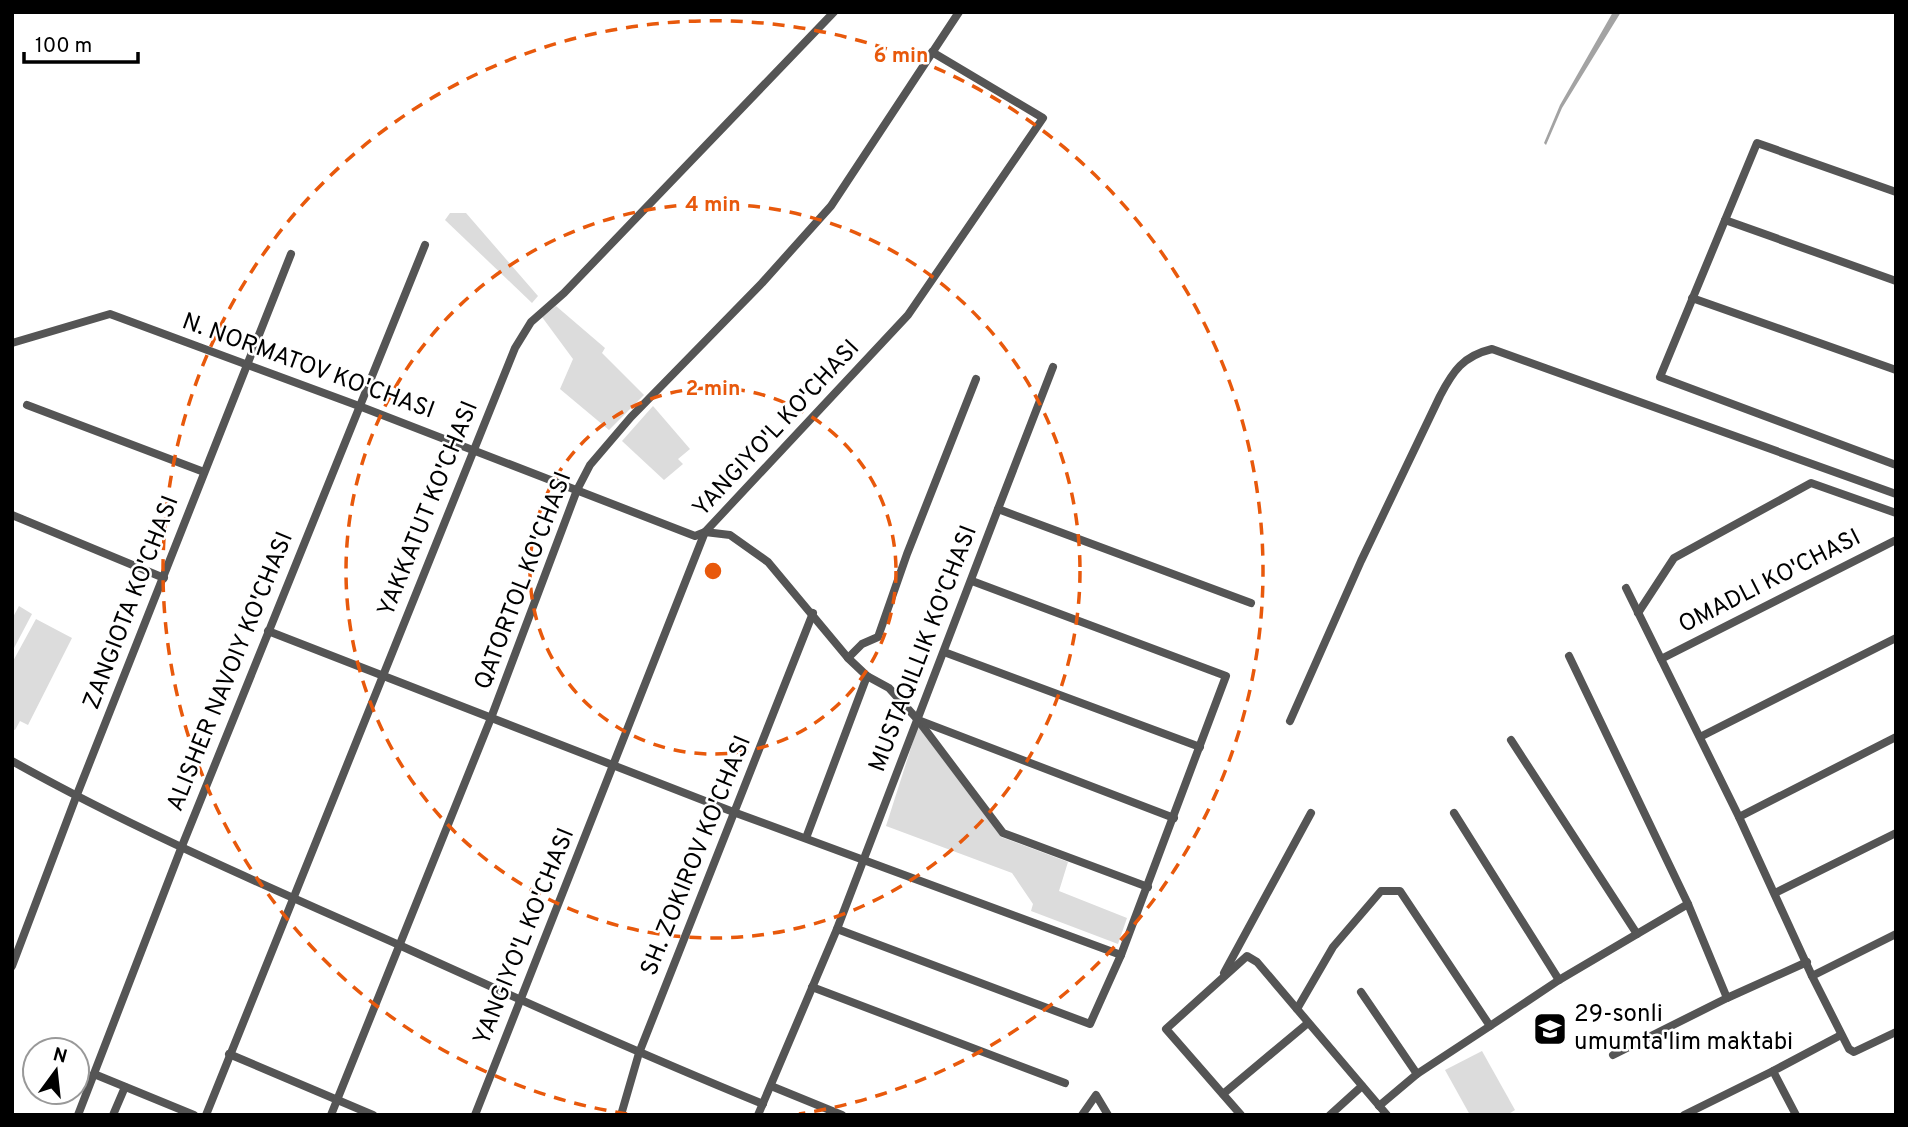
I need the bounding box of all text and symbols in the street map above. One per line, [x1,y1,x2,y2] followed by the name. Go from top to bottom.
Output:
[24,21,138,65] scale bar
[35,33,92,60] text: 100 m
[874,43,928,70] text: 6 min
[685,192,741,219] text: 4 min
[178,307,438,427] street label: N. NORMATOV KO'CHASI
[687,334,867,524] street label: YANGIYO'L KO'CHASI
[686,376,740,403] text: 2 min
[372,397,486,621] street label: YAKKATUT KO'CHASI
[469,468,579,694] street label: QATORTOL KO'CHASI
[77,492,187,714] street label: ZANGIOTA KO'CHASI
[863,522,985,776] street label: MUSTAQILLIK KO'CHASI
[1674,523,1866,641] street label: OMADLI KO'CHASI
[161,528,301,816] street label: ALISHER NAVOIY KO'CHASI
[701,559,725,583] centre of rings
[635,732,759,980] street label: SH. ZOKIROV KO'CHASI
[468,824,582,1050] street label: YANGIYO'L KO'CHASI
[1574,1000,1793,1058] place label: 29-sonli umumta'lim maktabi
[1531,1010,1569,1048] school or university icon: 29-sonli umumta'lim maktabi
[21,1036,91,1106] north arrow
[50,1043,70,1070] text: N

